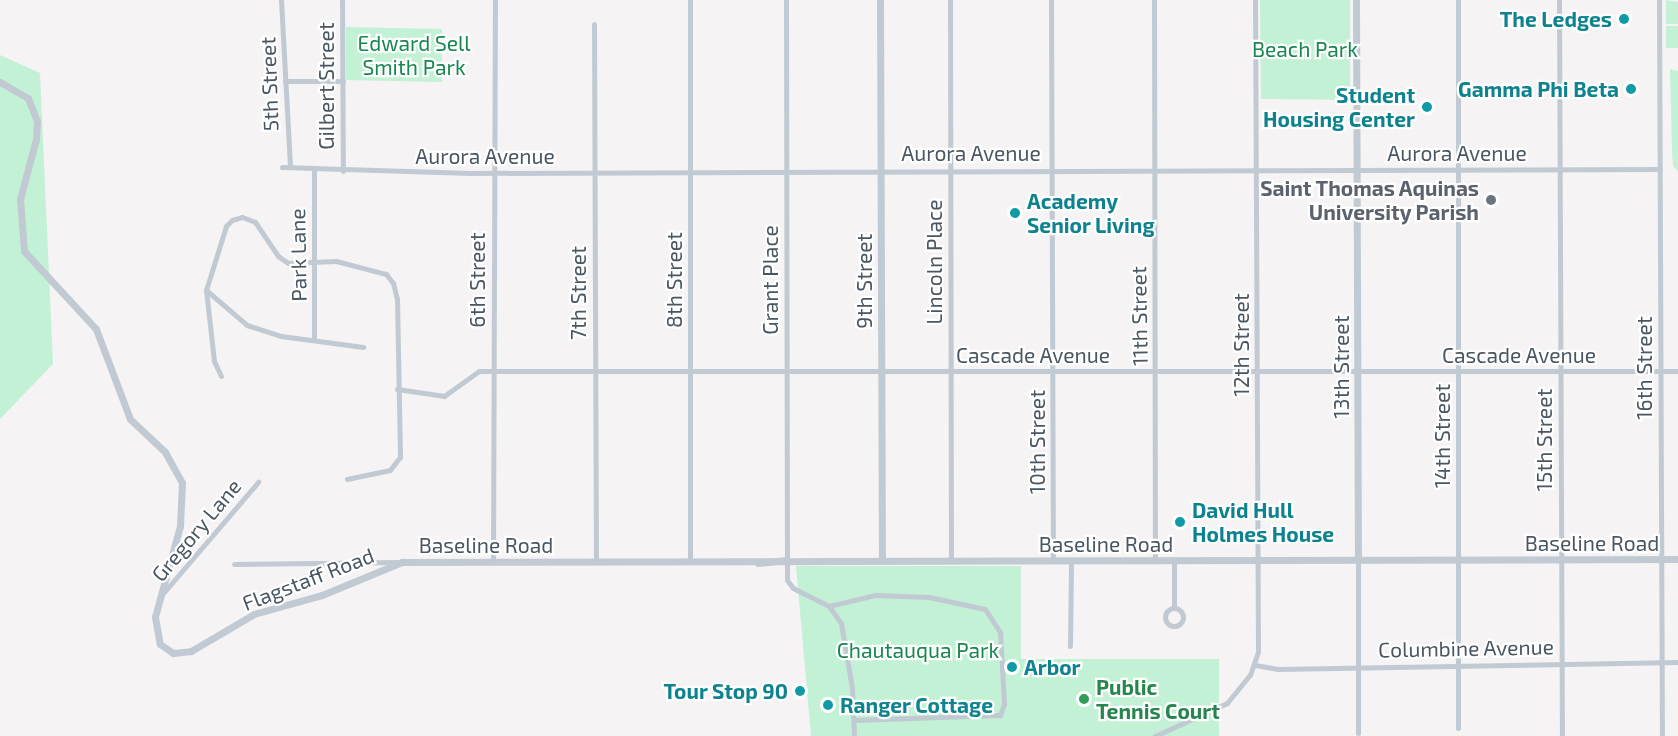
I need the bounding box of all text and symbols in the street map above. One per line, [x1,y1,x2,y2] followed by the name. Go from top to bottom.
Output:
[1500,6,1612,32] place label: The Ledges
[1617,12,1631,26] marker: The Ledges
[313,22,339,150] street label: Gilbert Street
[357,30,471,80] park label: Edward Sell Smith Park
[255,36,283,132] street label: 5th Street
[1252,36,1358,62] park label: Beach Park
[1458,76,1619,102] place label: Gamma Phi Beta
[1263,82,1415,132] place label: Student Housing Center
[1624,82,1638,96] marker: Gamma Phi Beta
[1420,100,1434,114] marker: Student Housing Center
[901,140,1041,166] street label: Aurora Avenue
[1387,140,1527,166] street label: Aurora Avenue
[415,143,555,169] street label: Aurora Avenue
[1259,175,1479,225] place label: Saint Thomas Aquinas University Parish
[1027,188,1155,238] place label: Academy Senior Living
[1484,193,1498,207] marker: Saint Thomas Aquinas University Parish
[921,200,947,324] street label: Lincoln Place
[1008,206,1022,220] marker: Academy Senior Living
[285,208,311,302] street label: Park Lane
[757,225,783,335] street label: Grant Place
[464,232,490,328] street label: 6th Street
[661,232,687,328] street label: 8th Street
[851,233,877,329] street label: 9th Street
[565,246,591,340] street label: 7th Street
[1126,266,1152,366] street label: 11th Street
[1228,293,1254,397] street label: 12th Street
[1328,315,1354,419] street label: 13th Street
[1631,316,1657,420] street label: 16th Street
[956,342,1110,368] street label: Cascade Avenue
[1442,342,1596,368] street label: Cascade Avenue
[1429,384,1455,488] street label: 14th Street
[1531,389,1557,491] street label: 15th Street
[1024,390,1050,494] street label: 10th Street
[146,474,246,586] street label: Gregory Lane
[1192,497,1334,547] place label: David Hull Holmes House
[1173,515,1187,529] marker: David Hull Holmes House
[1525,530,1659,556] street label: Baseline Road
[1039,531,1173,557] street label: Baseline Road
[419,532,553,558] street label: Baseline Road
[239,542,377,616] street label: Flagstaff Road
[1378,634,1554,662] street label: Columbine Avenue
[837,637,999,663] park label: Chautauqua Park
[1024,654,1081,680] place label: Arbor
[1005,660,1019,674] marker: Arbor
[1096,674,1220,724] place label: Public Tennis Court
[663,678,788,704] place label: Tour Stop 90
[793,684,807,698] marker: Tour Stop 90
[840,692,993,718] place label: Ranger Cottage
[1077,692,1091,706] marker: Public Tennis Court
[821,698,835,712] marker: Ranger Cottage

